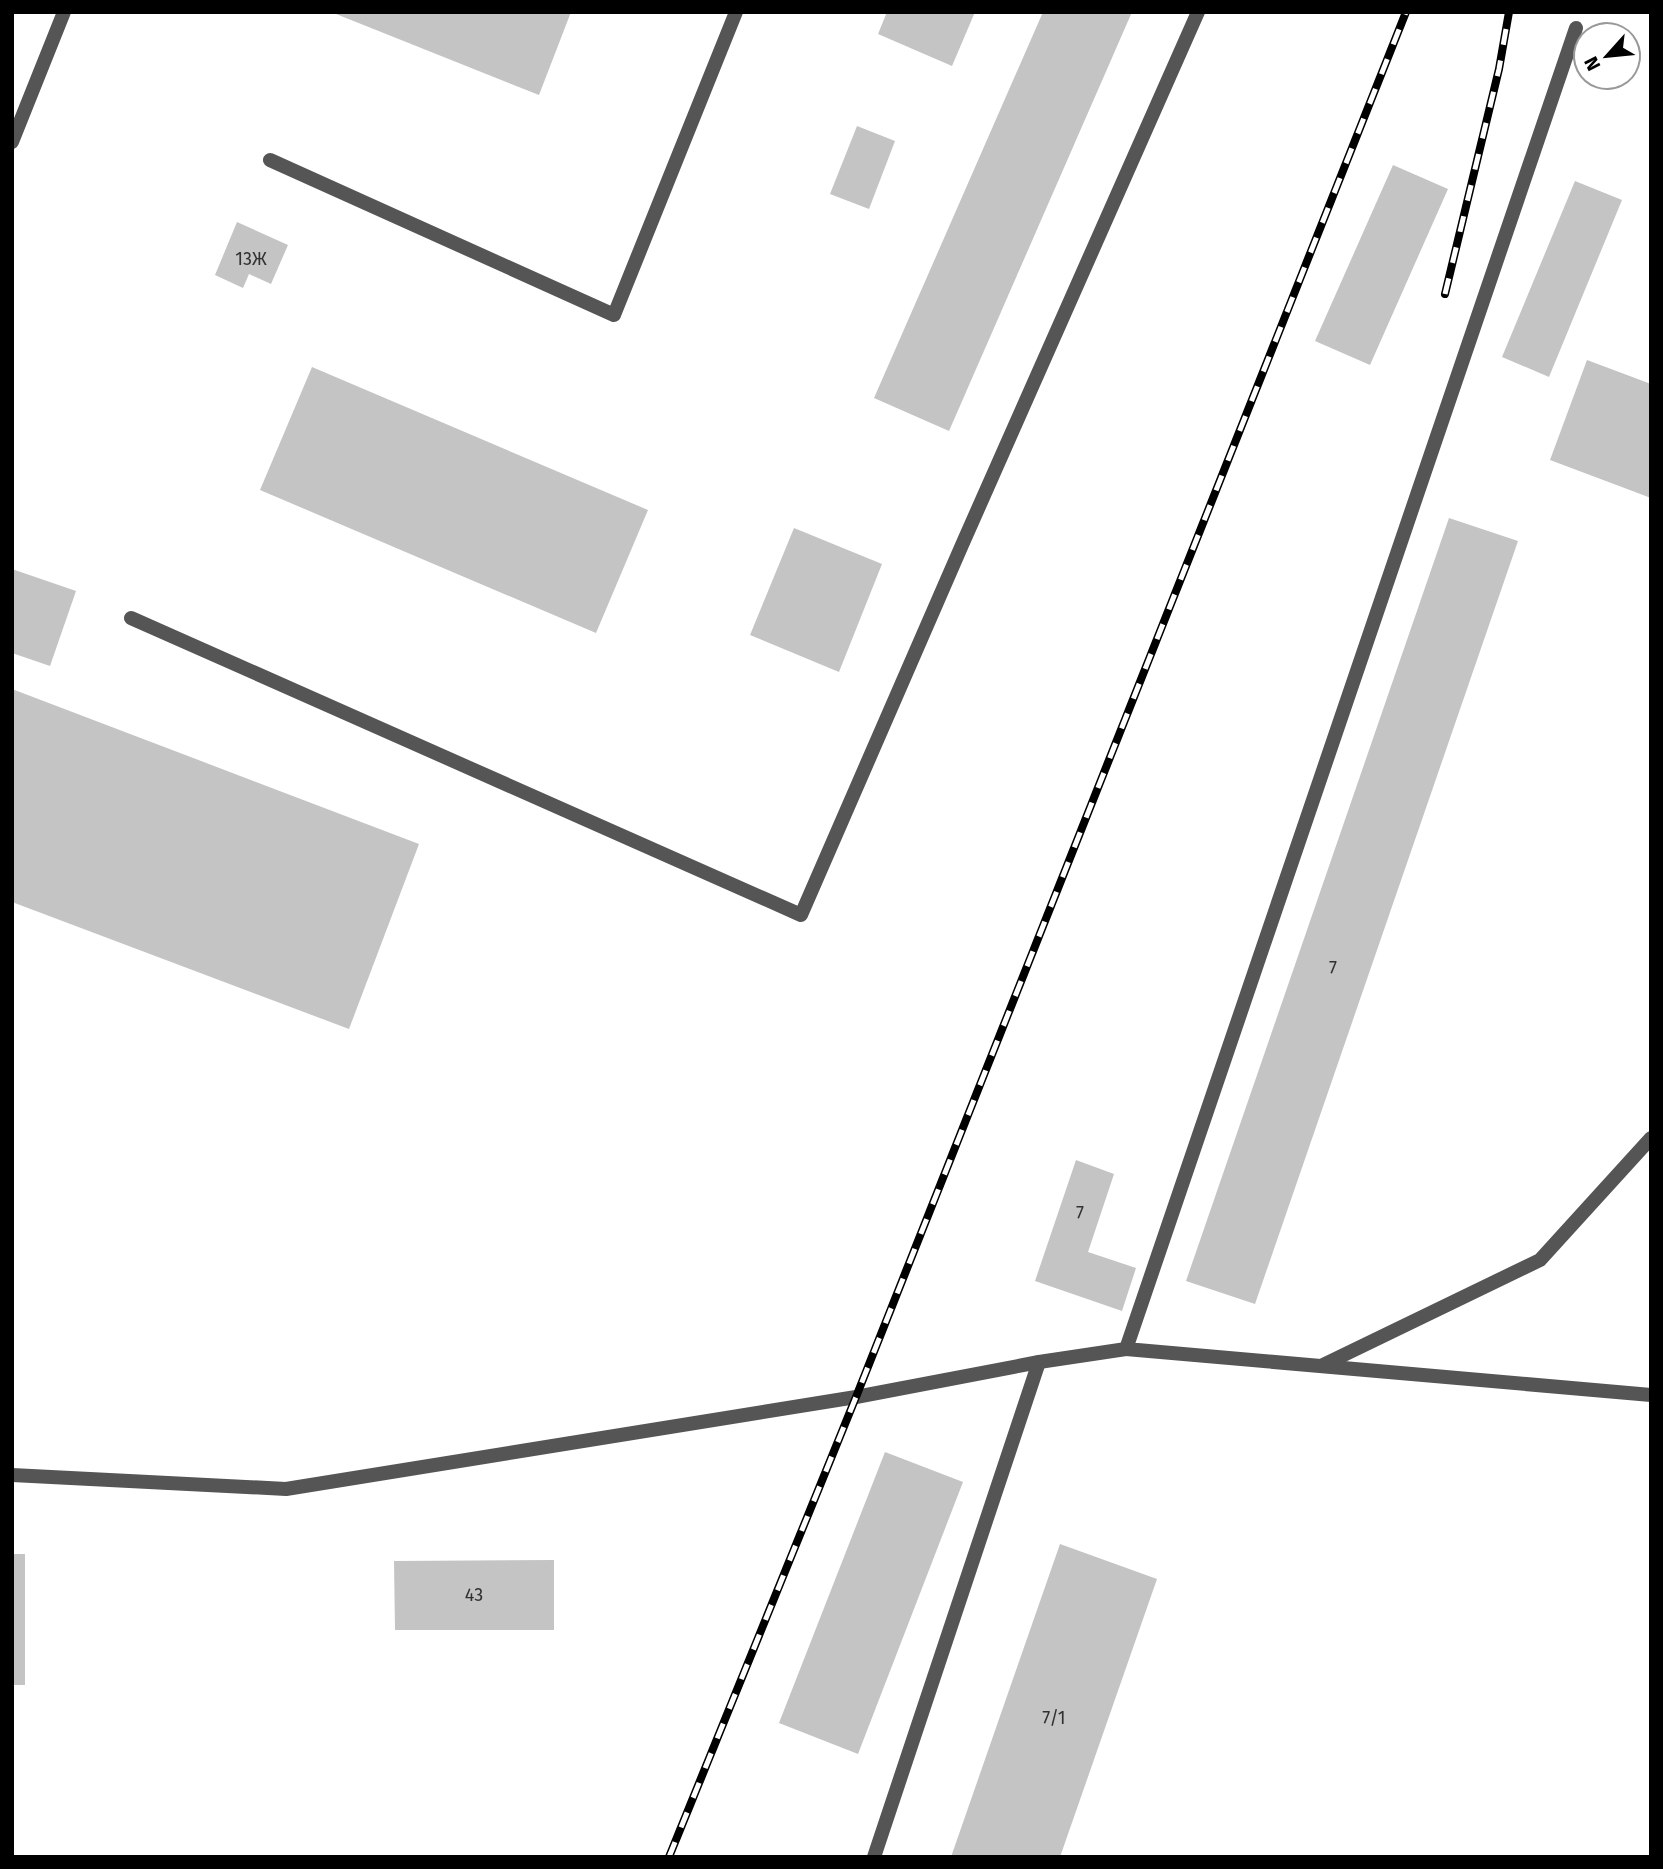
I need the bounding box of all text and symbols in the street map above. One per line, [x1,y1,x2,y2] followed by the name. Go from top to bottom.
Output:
[1572,21,1642,91] north arrow
[1579,53,1605,74] text: N
[235,248,267,270] house number: 13Ж
[1329,957,1337,979] house number: 7
[1076,1202,1084,1224] house number: 7
[465,1584,483,1606] house number: 43
[1042,1707,1066,1729] house number: 7/1

